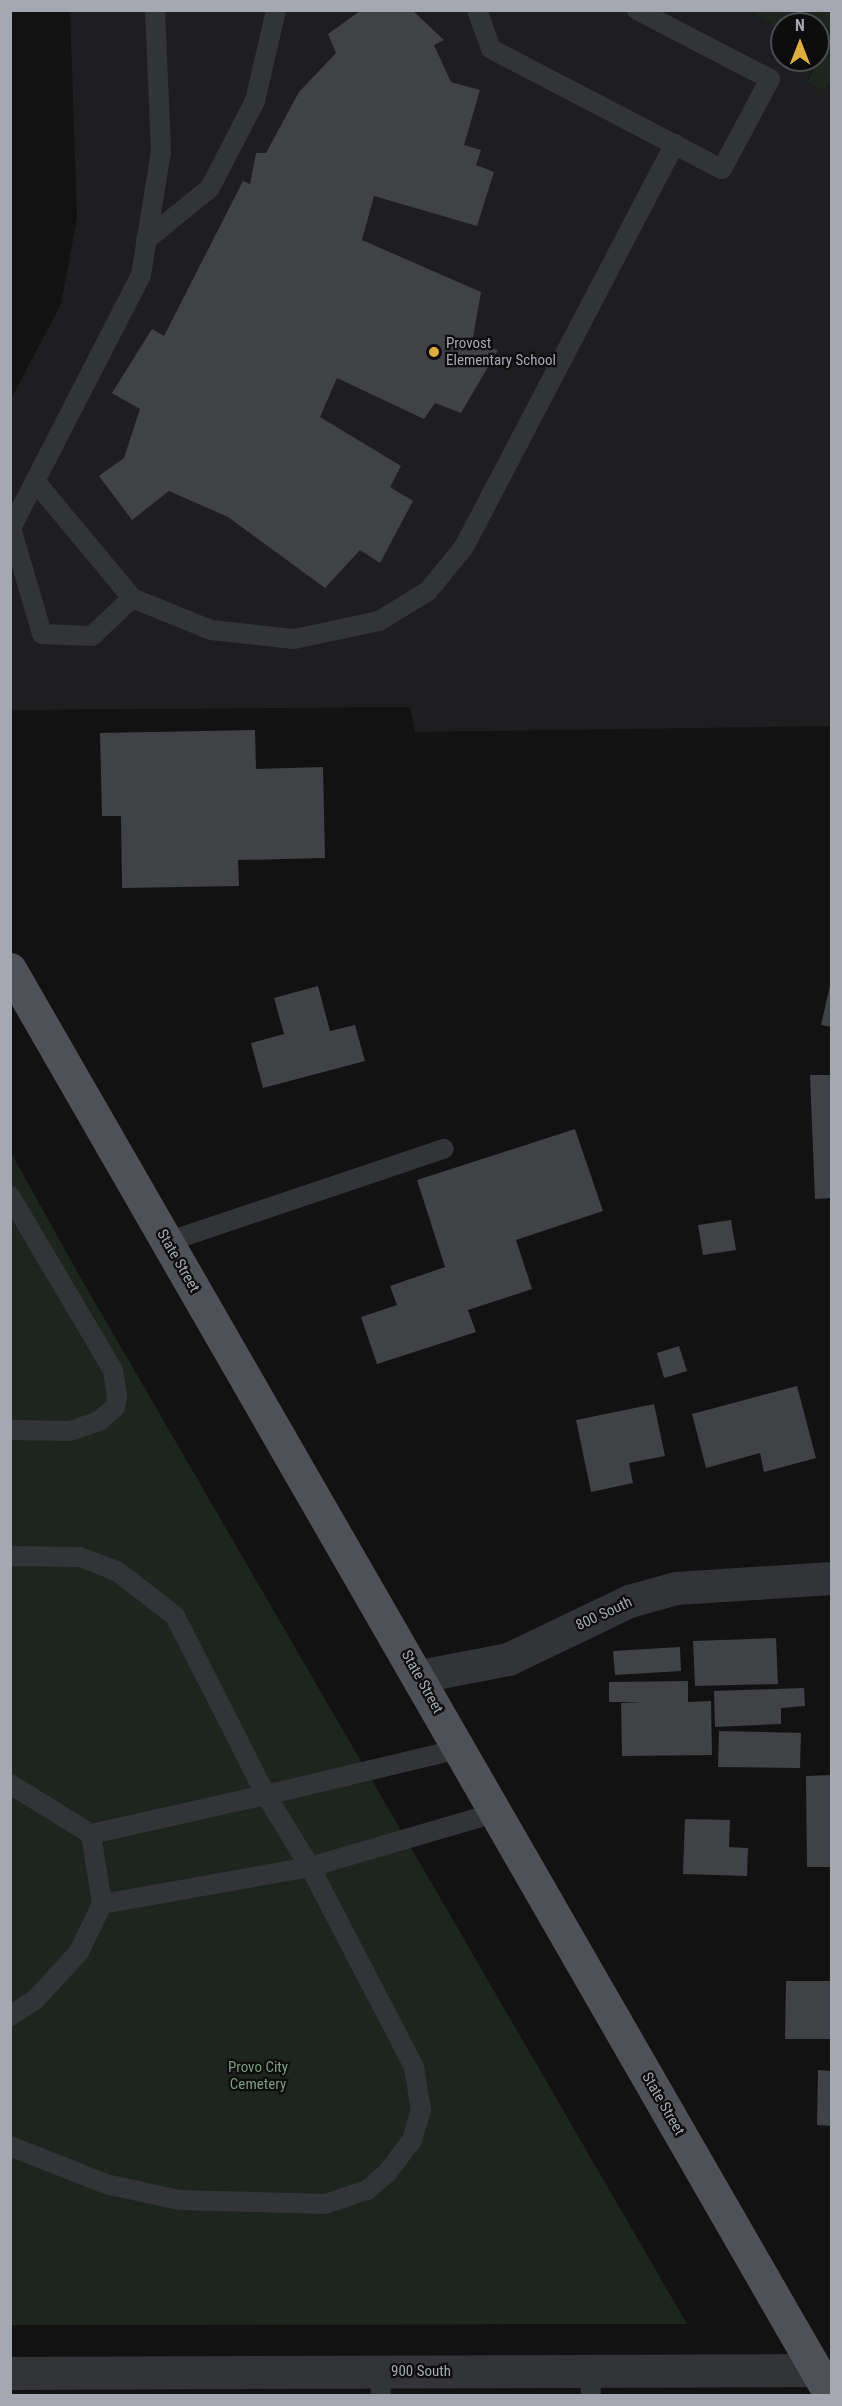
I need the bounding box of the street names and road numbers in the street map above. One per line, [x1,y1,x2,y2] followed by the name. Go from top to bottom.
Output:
[153,1226,203,1296] street label: State Street
[573,1593,635,1635] street label: 800 South
[397,1647,447,1717] street label: State Street
[638,2069,688,2139] street label: State Street
[391,2363,451,2381] street label: 900 South

